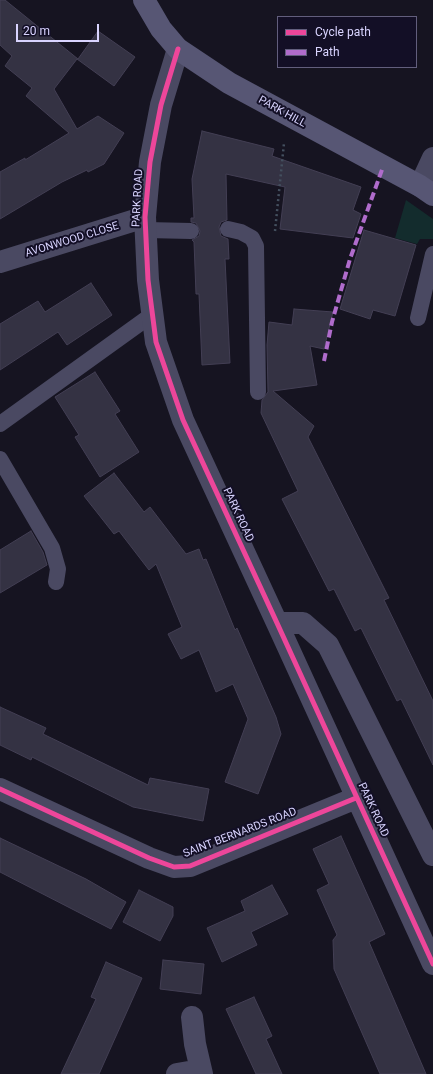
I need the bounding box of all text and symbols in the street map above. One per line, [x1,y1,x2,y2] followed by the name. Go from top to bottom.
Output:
[18,16,101,42] scale bar
[277,16,417,68] legend
[23,24,50,38] text: 20 m
[315,25,371,39] text: Cycle path
[315,45,340,59] text: Path
[256,94,308,130] street label: PARK HILL
[130,168,146,228] street label: PARK ROAD
[24,220,120,260] street label: AVONWOOD CLOSE
[220,486,256,544] street label: PARK ROAD
[355,781,391,839] street label: PARK ROAD
[181,805,299,861] street label: SAINT BERNARDS ROAD

